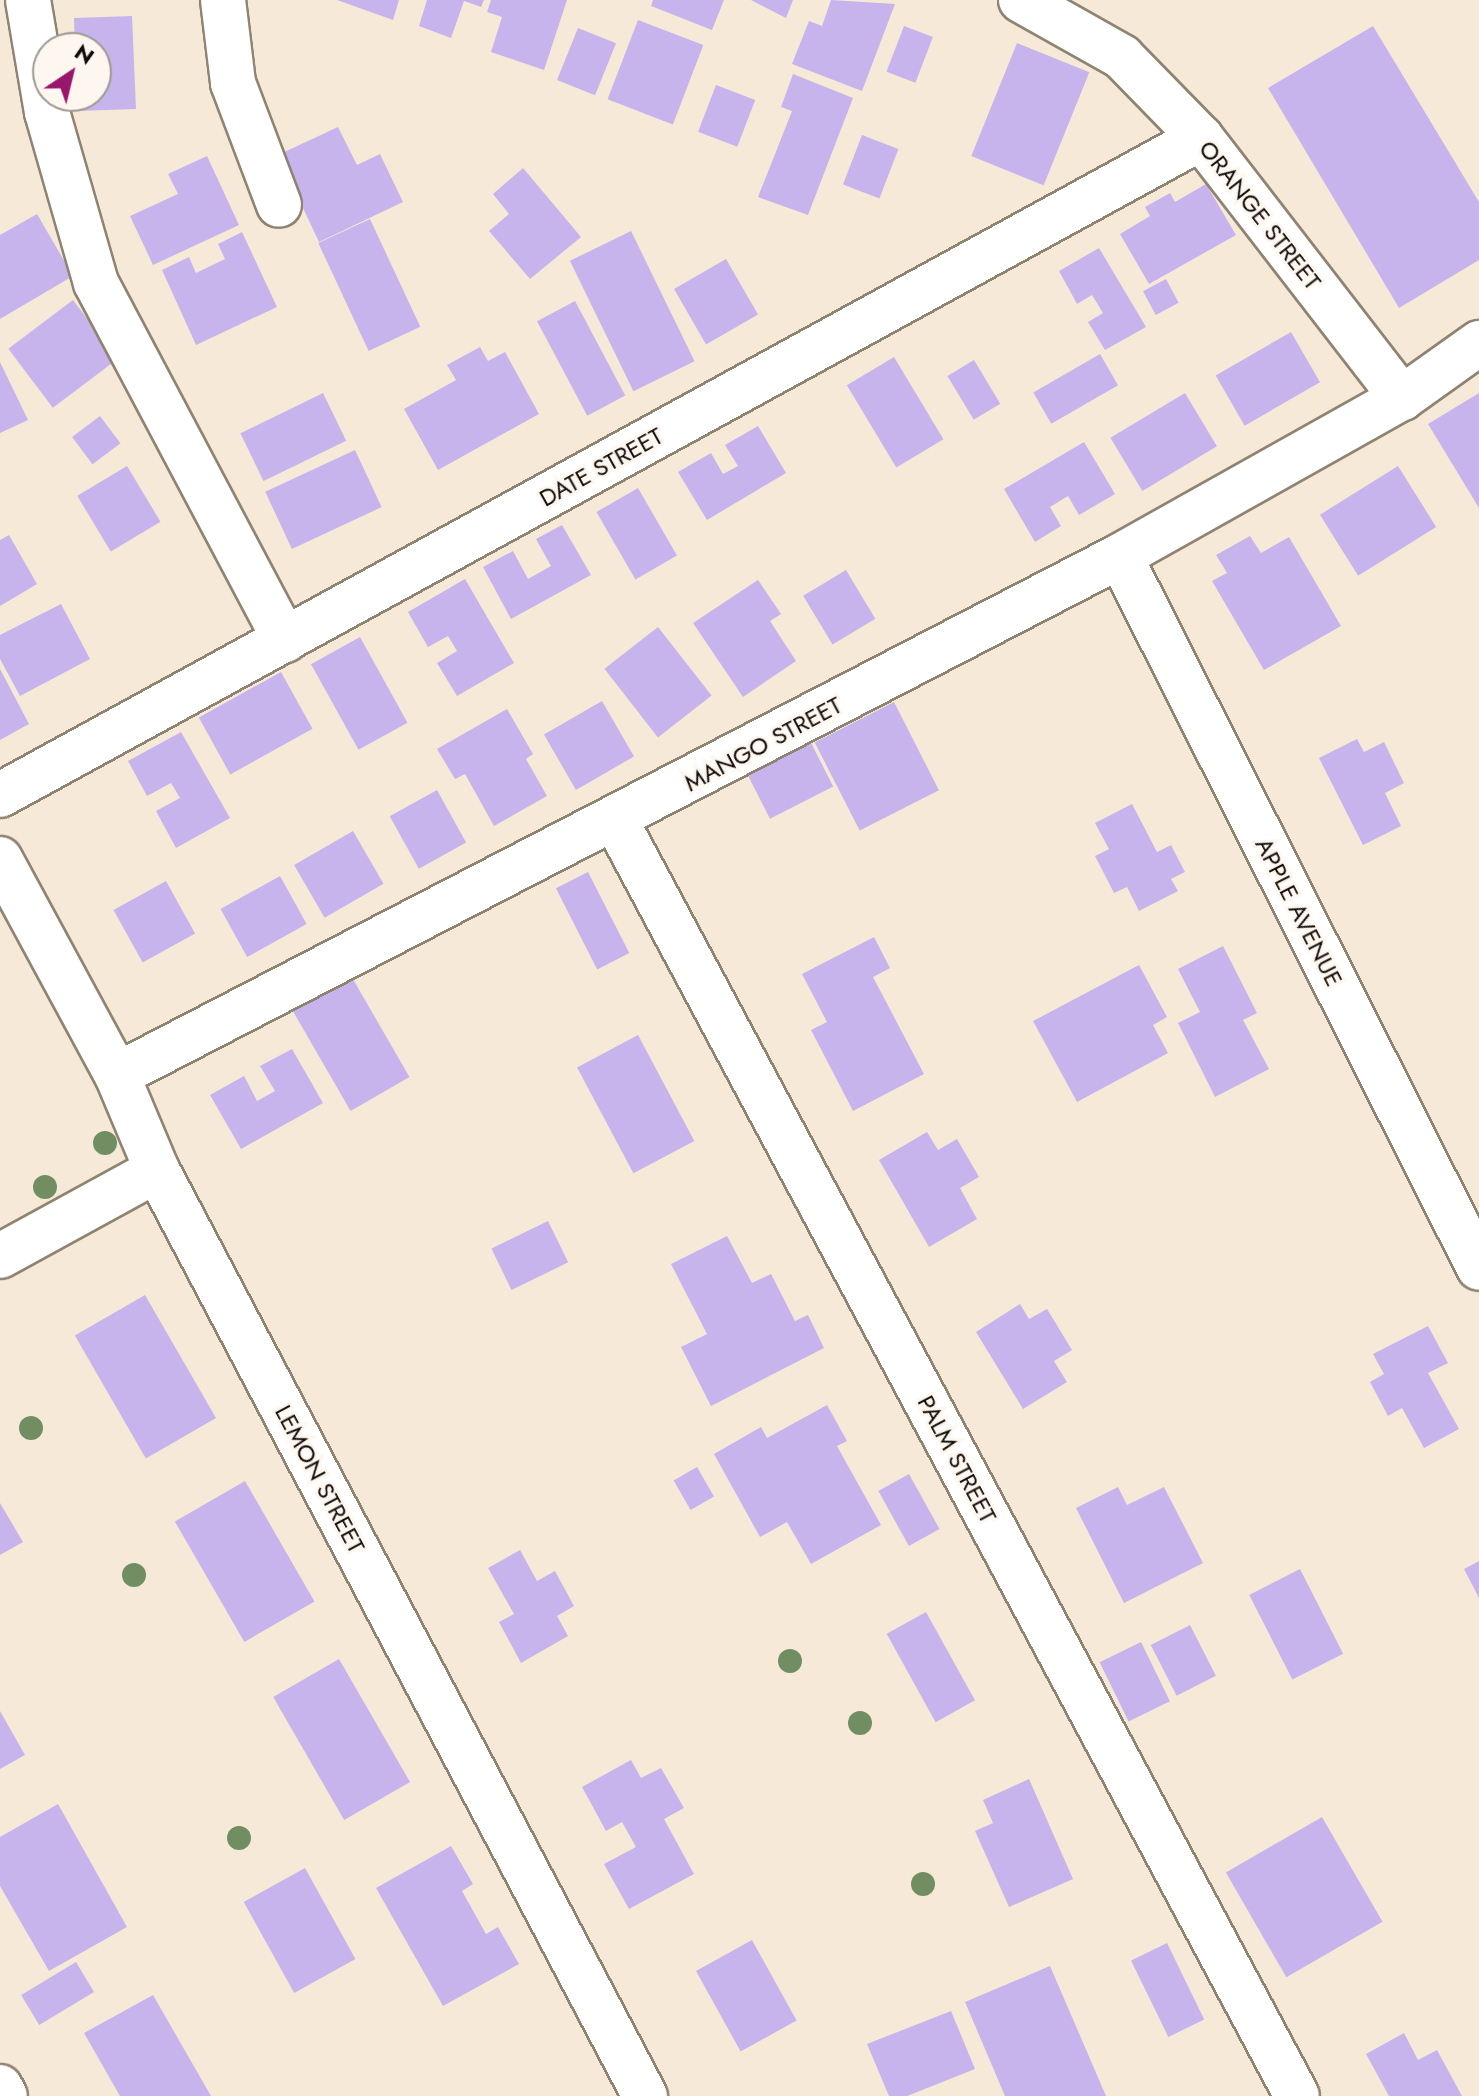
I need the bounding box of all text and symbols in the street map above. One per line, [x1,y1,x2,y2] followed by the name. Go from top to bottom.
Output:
[32,32,112,112] north arrow
[68,36,101,72] text: N
[1193,135,1327,295] street label: ORANGE STREET
[534,421,668,513] street label: DATE STREET
[679,690,847,798] street label: MANGO STREET
[1249,833,1349,991] street label: APPLE AVENUE
[911,1390,1003,1528] street label: PALM STREET
[269,1400,371,1558] street label: LEMON STREET

